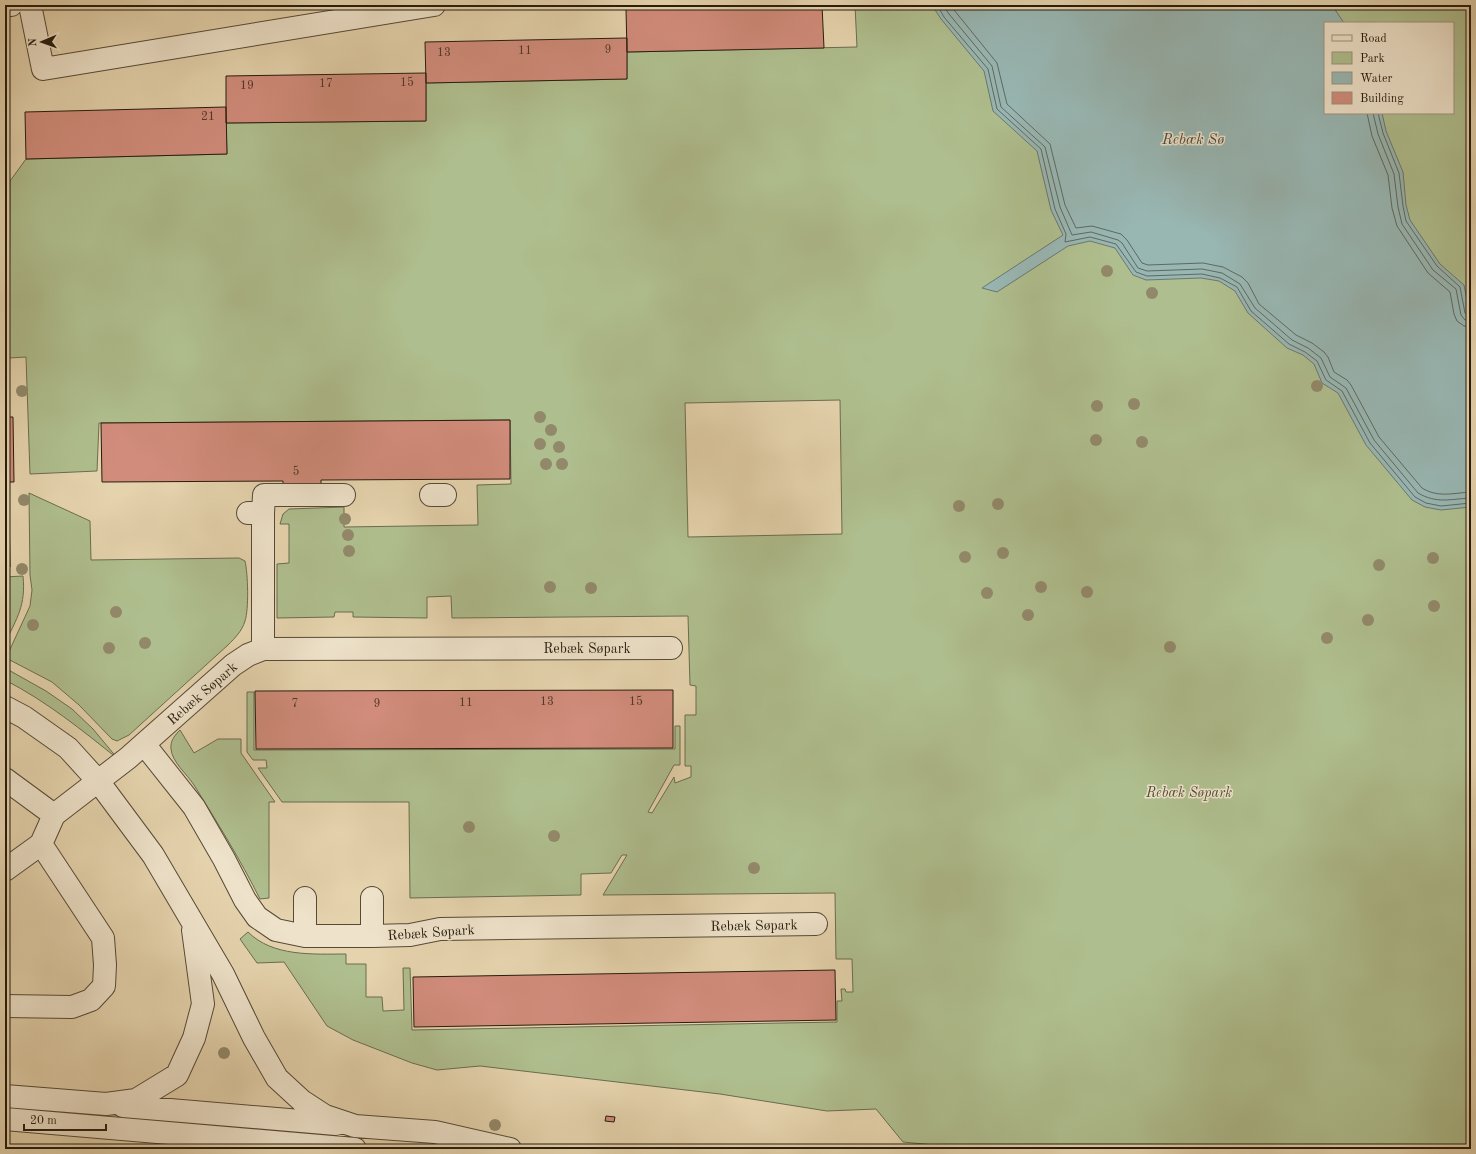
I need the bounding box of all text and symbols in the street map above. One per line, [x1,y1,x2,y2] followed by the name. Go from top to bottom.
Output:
[22,22,62,62] north arrow
[1324,22,1454,114] legend
[1360,33,1387,45] text: Road
[28,37,39,47] text: N
[605,44,611,56] house number: 9
[518,45,532,57] house number: 11
[437,47,451,59] house number: 13
[1360,53,1385,65] text: Park
[1360,73,1393,85] text: Water
[400,76,414,89] house number: 15
[319,78,333,90] house number: 17
[240,80,254,92] house number: 19
[1360,93,1404,105] text: Building
[201,111,215,123] house number: 21
[1161,133,1224,148] water label: Rebæk Sø
[293,465,300,478] house number: 5
[543,642,631,656] street label: Rebæk Søpark
[165,660,240,728] street label: Rebæk Søpark
[629,695,643,708] house number: 15
[540,696,554,708] house number: 13
[459,697,473,709] house number: 11
[292,698,298,710] house number: 7
[374,698,380,710] house number: 9
[1145,786,1232,801] park label: Rebæk Søpark
[710,918,798,934] street label: Rebæk Søpark
[387,923,475,943] street label: Rebæk Søpark
[24,1106,106,1132] scale bar
[30,1115,57,1127] text: 20 m

